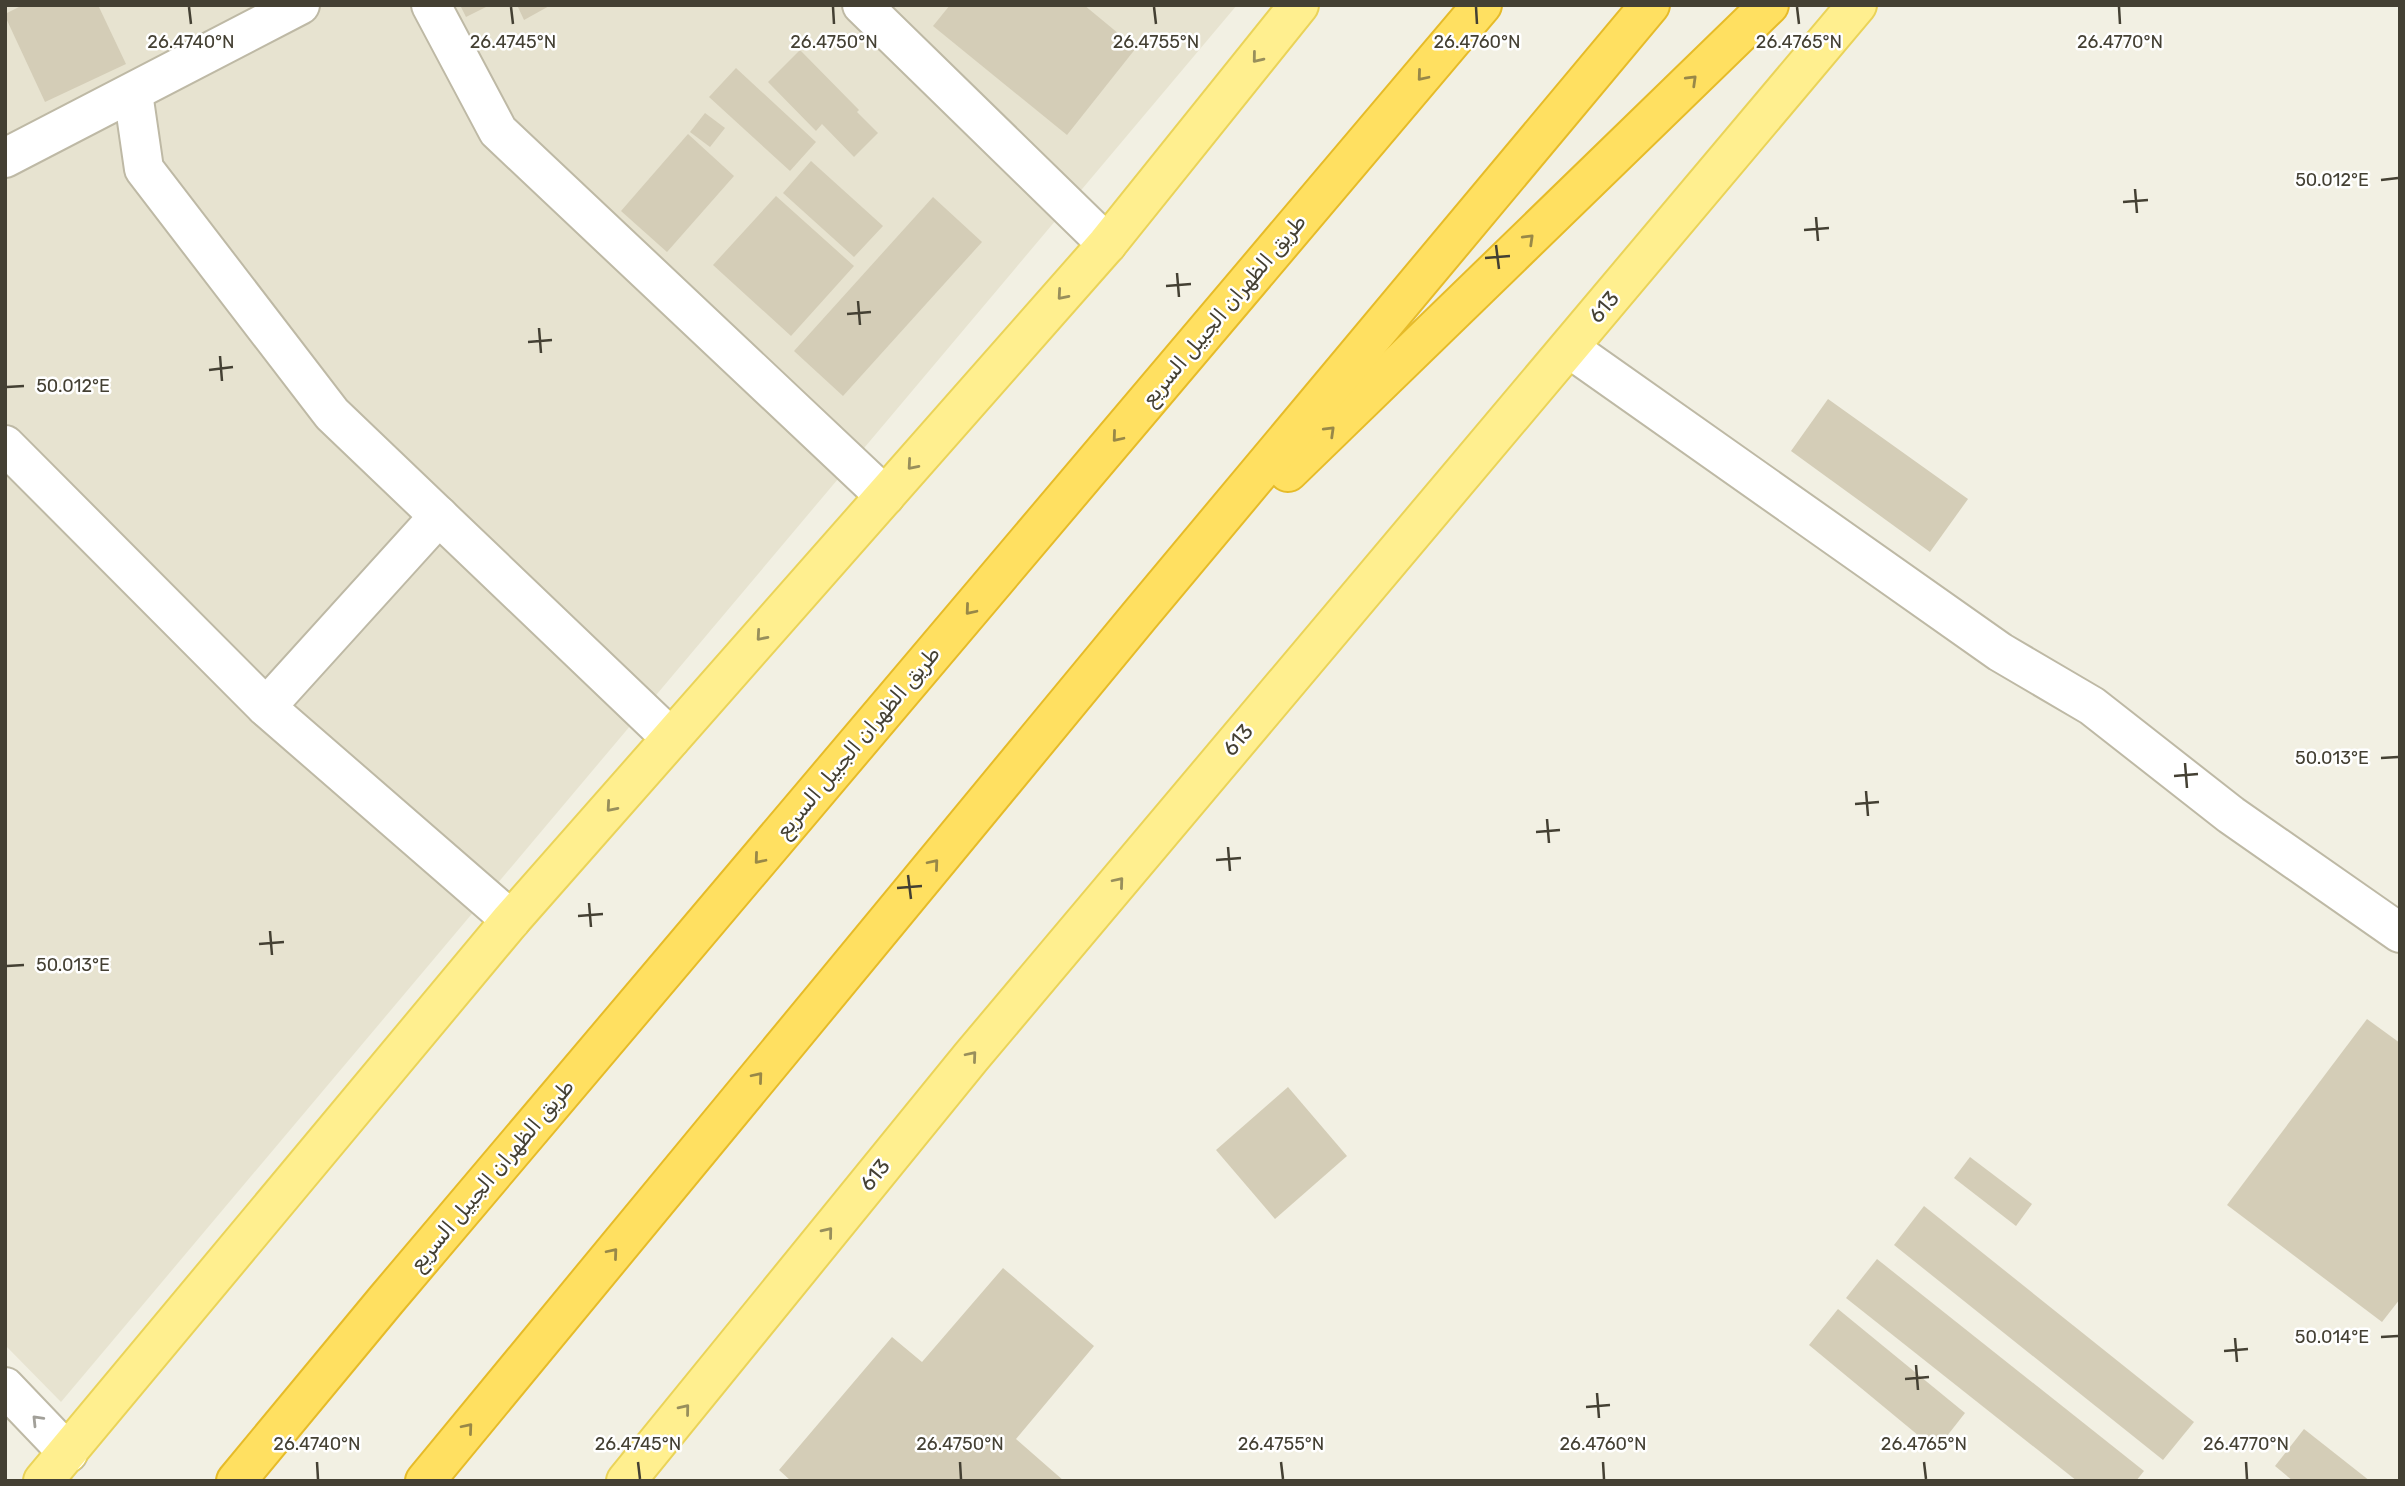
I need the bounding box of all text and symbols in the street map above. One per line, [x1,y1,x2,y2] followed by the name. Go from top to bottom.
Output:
[147,31,235,53] text: 26.4740°N
[470,31,556,53] text: 26.4745°N
[790,31,878,53] text: 26.4750°N
[1113,31,1199,53] text: 26.4755°N
[1434,31,1521,53] text: 26.4760°N
[1756,31,1842,53] text: 26.4765°N
[2077,31,2163,53] text: 26.4770°N
[1252,51,1265,63] one-way arrow
[1418,68,1430,81] one-way arrow
[1684,76,1697,89] one-way arrow
[2295,169,2369,191] text: 50.012°E
[1136,209,1313,412] street label: طريق الظهران الجبيل السريع
[1520,234,1533,247] one-way arrow
[1583,286,1624,328] street label: 613
[1058,287,1070,300] one-way arrow
[36,375,110,397] text: 50.012°E
[1322,427,1335,440] one-way arrow
[1113,428,1125,441] one-way arrow
[908,457,920,470] one-way arrow
[966,602,978,615] one-way arrow
[757,628,769,641] one-way arrow
[770,641,947,844] street label: طريق الظهران الجبيل السريع
[1217,719,1258,761] street label: 613
[2295,747,2369,769] text: 50.013°E
[607,798,619,811] one-way arrow
[755,850,767,863] one-way arrow
[926,860,939,872] one-way arrow
[1110,877,1123,889] one-way arrow
[36,954,110,976] text: 50.013°E
[964,1051,976,1064] one-way arrow
[750,1073,763,1085] one-way arrow
[404,1074,581,1277] street label: طريق الظهران الجبيل السريع
[854,1154,895,1196] street label: 613
[820,1228,833,1240] one-way arrow
[605,1248,618,1260] one-way arrow
[2295,1326,2369,1348] text: 50.014°E
[677,1404,689,1417] one-way arrow
[32,1415,45,1428] one-way arrow
[460,1424,473,1436] one-way arrow
[273,1433,361,1455] text: 26.4740°N
[595,1433,681,1455] text: 26.4745°N
[916,1433,1004,1455] text: 26.4750°N
[1238,1433,1324,1455] text: 26.4755°N
[1560,1433,1647,1455] text: 26.4760°N
[1881,1433,1967,1455] text: 26.4765°N
[2203,1433,2289,1455] text: 26.4770°N

